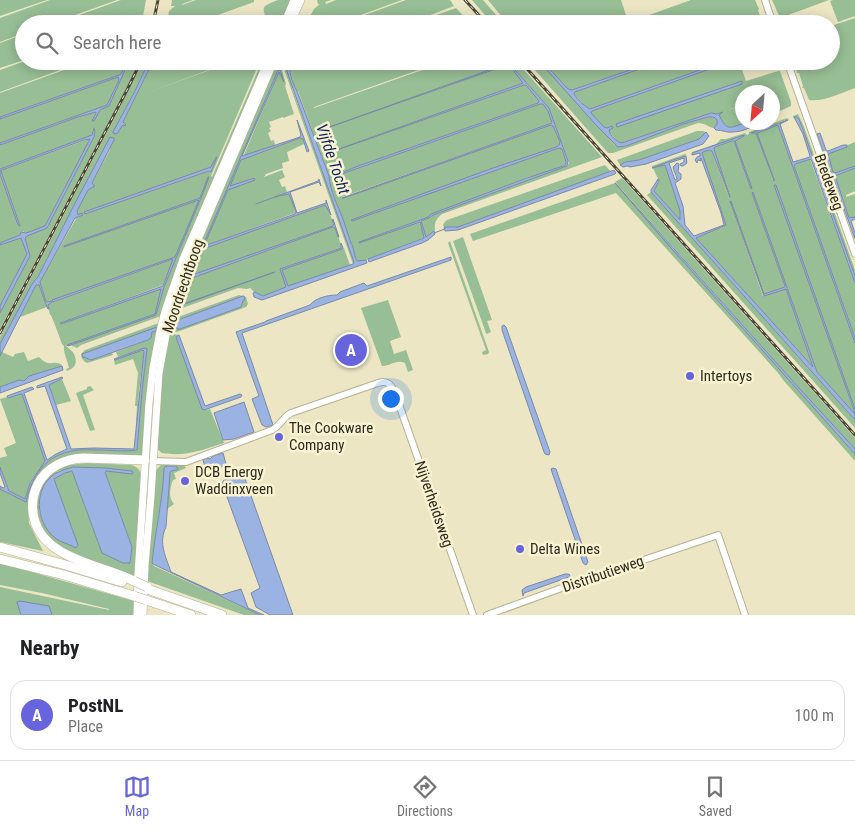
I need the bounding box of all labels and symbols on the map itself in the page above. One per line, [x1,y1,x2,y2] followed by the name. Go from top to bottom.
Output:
[735,85,780,130] north arrow
[312,121,354,197] water label: Vijfde Tocht
[811,152,847,212] street label: Bredeweg
[159,237,207,335] street label: Moordrechtboog
[335,331,367,369] pin: A
[700,367,752,385] place label: Intertoys
[684,370,696,382] marker: Intertoys
[378,386,404,412] your location
[289,419,373,454] place label: The Cookware Company
[273,431,285,443] marker: The Cookware Company
[411,458,457,550] street label: Nijverheidsweg
[195,463,273,498] place label: DCB Energy Waddinxveen
[179,475,191,487] marker: DCB Energy Waddinxveen
[530,540,600,558] place label: Delta Wines
[514,543,526,555] marker: Delta Wines
[560,552,646,596] street label: Distributieweg

